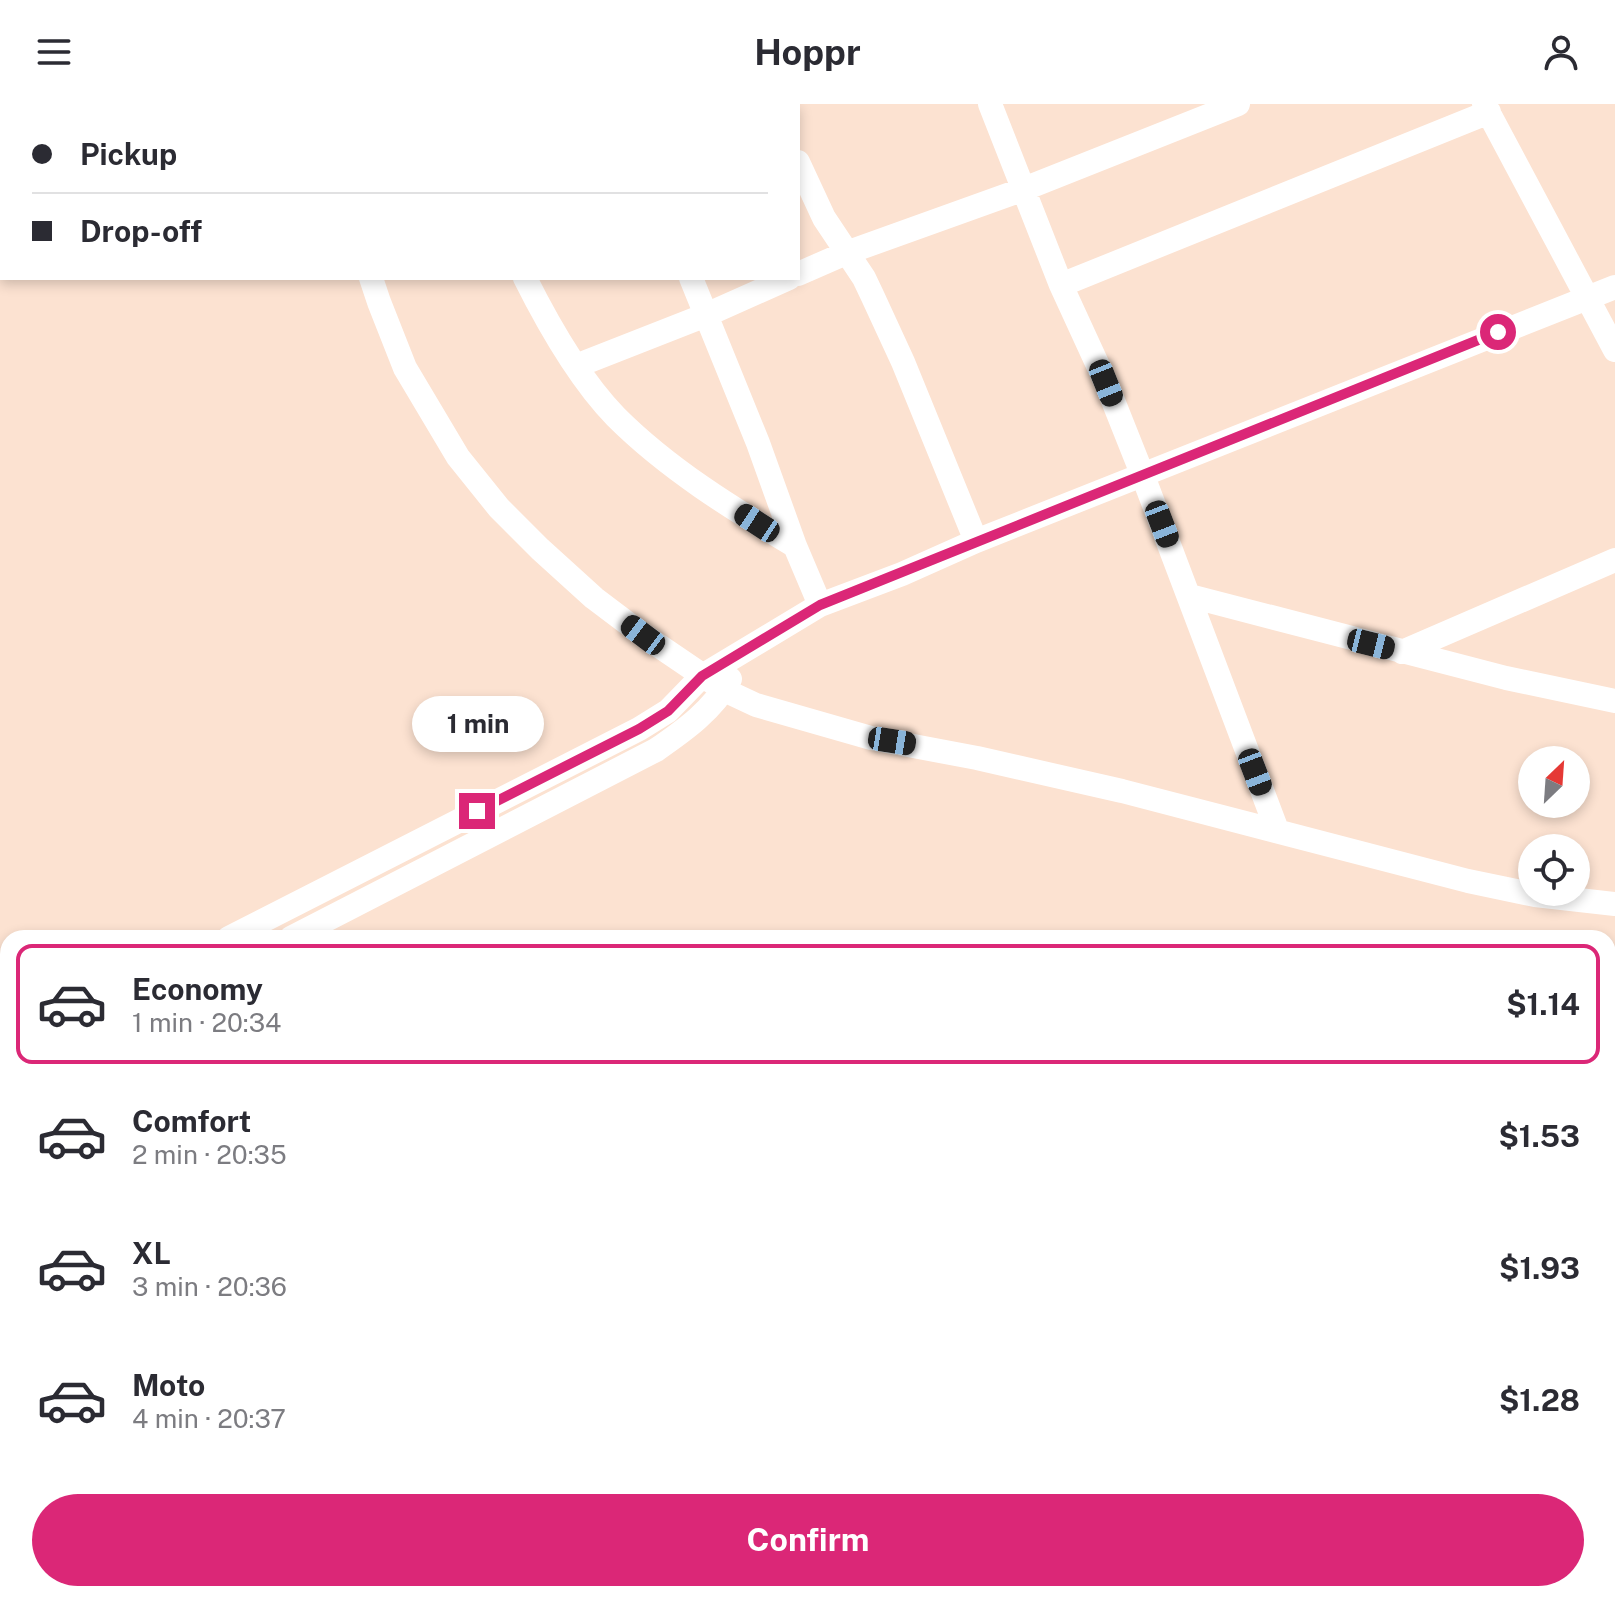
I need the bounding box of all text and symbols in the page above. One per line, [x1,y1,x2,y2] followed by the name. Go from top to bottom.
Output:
[32,30,76,74] icon: menu
[1539,30,1583,74] icon: person
[754,31,861,73] text: Hoppr
[80,136,177,172] text: Pickup
[80,213,202,249] text: Drop-off
[1480,314,1516,350] route start
[1086,356,1126,410] car
[1142,497,1182,551] car
[730,500,784,546] car
[617,611,669,659] car
[1345,627,1397,661] car
[411,695,543,751] callout: 1 min
[447,708,509,739] text: 1 min
[866,725,918,757] car
[1235,745,1275,799] car
[1518,746,1590,818] north arrow
[1518,746,1590,906] map controls
[459,793,495,829] route end
[1518,834,1590,906] button: locate
[36,968,108,1040] icon: car
[132,971,263,1007] text: Economy
[1506,986,1580,1022] text: $1.14
[132,1007,281,1038] text: 1 min · 20:34
[36,1100,108,1172] icon: car
[132,1103,251,1139] text: Comfort
[1498,1118,1580,1154] text: $1.53
[132,1139,287,1170] text: 2 min · 20:35
[36,1232,108,1304] icon: car
[132,1235,171,1271] text: XL
[1499,1250,1580,1286] text: $1.93
[132,1271,287,1302] text: 3 min · 20:36
[36,1364,108,1436] icon: car
[132,1367,205,1403] text: Moto
[1499,1382,1580,1418] text: $1.28
[132,1403,286,1434] text: 4 min · 20:37
[32,1494,1584,1586] button: Confirm

